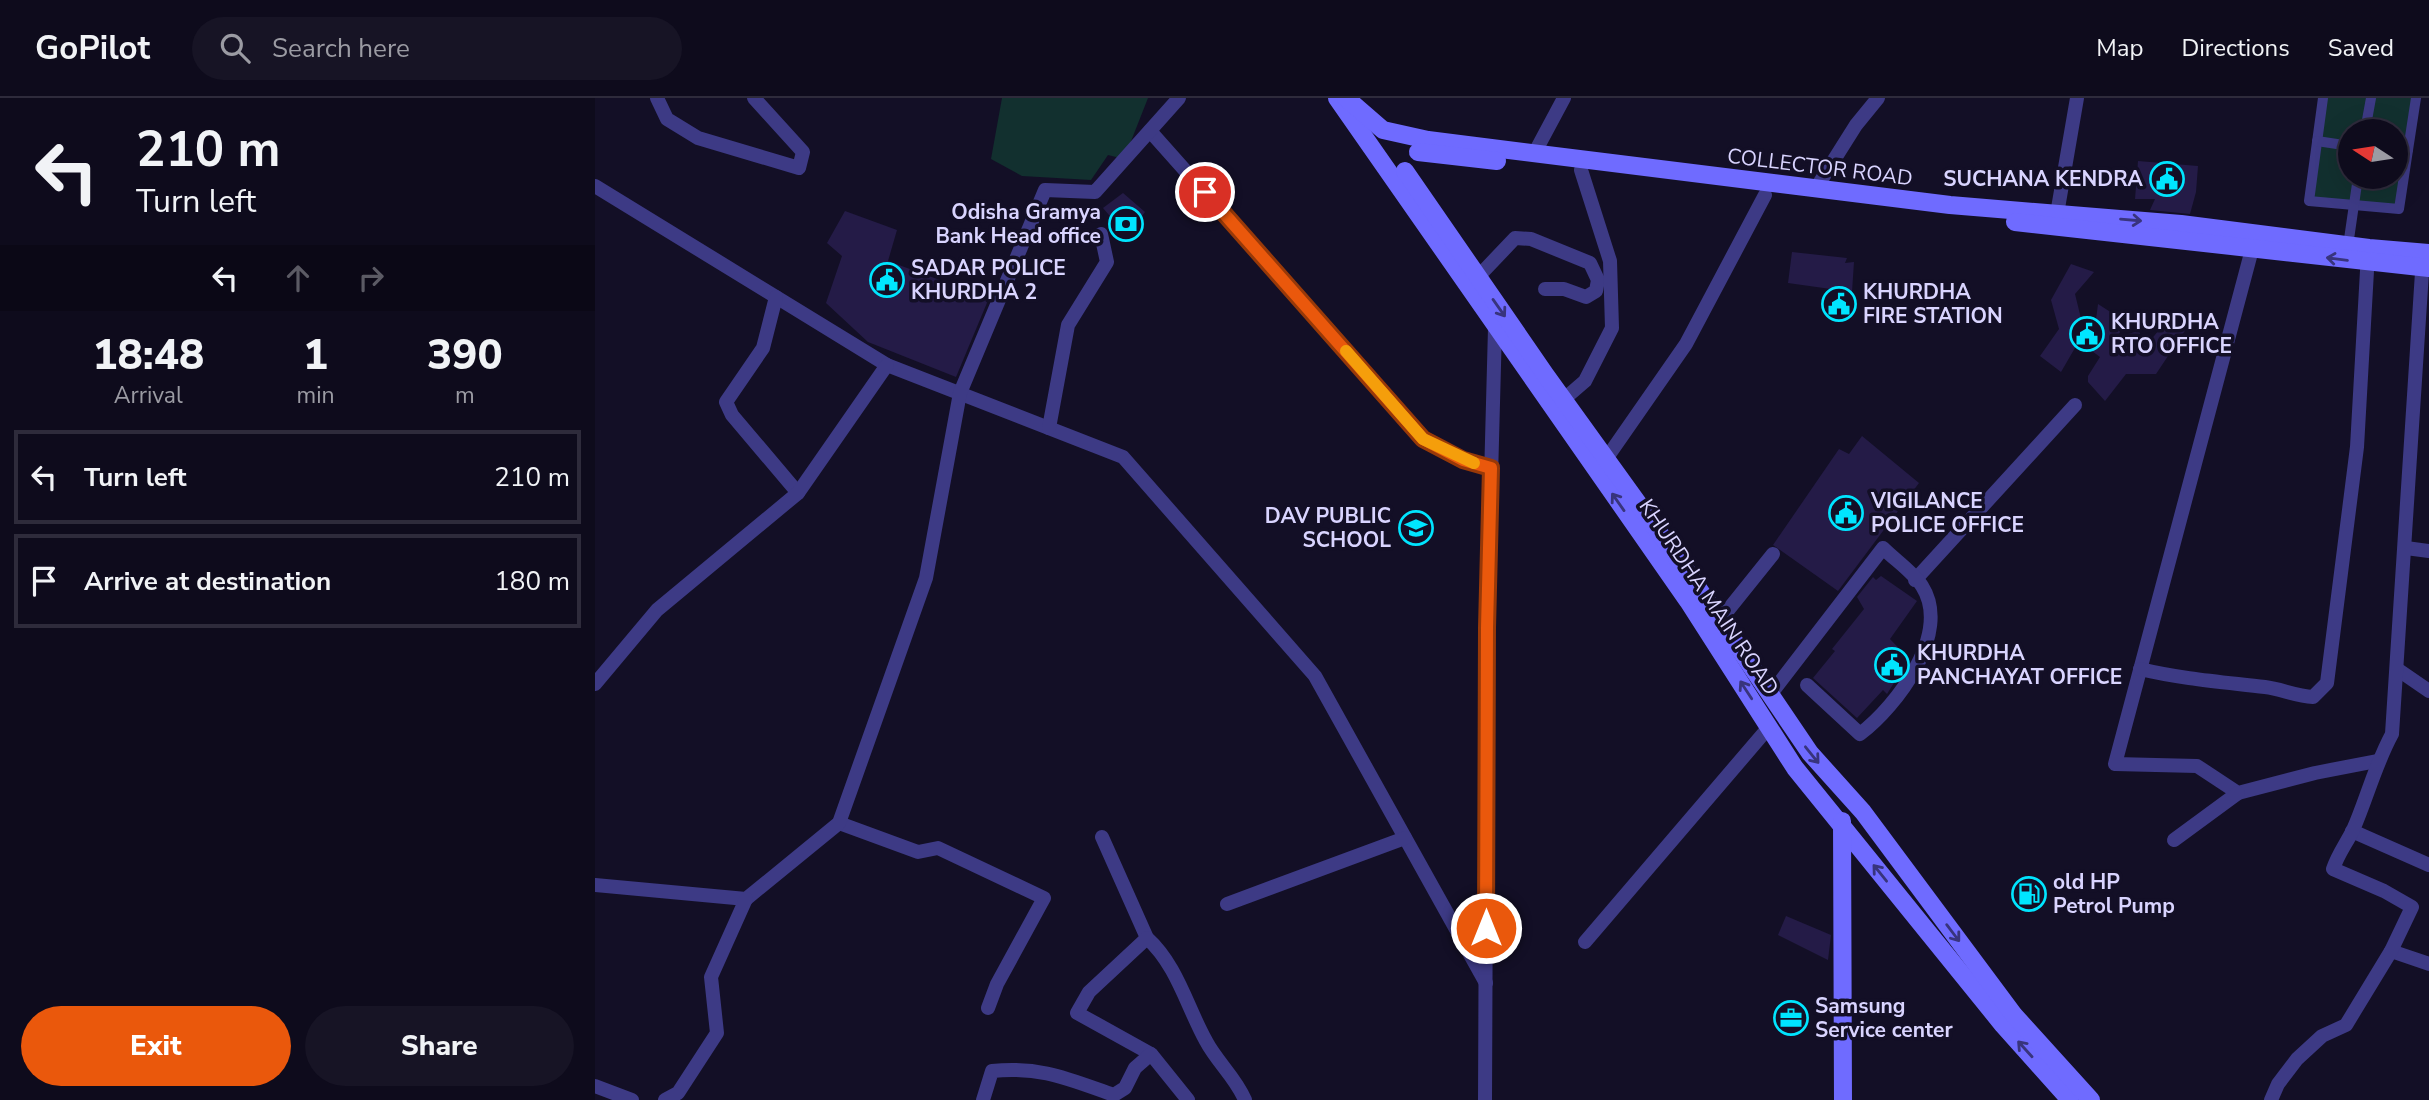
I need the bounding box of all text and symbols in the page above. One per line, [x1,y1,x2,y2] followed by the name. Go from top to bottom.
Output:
[192,17,682,80] search box
[35,26,150,71] text: GoPilot
[216,29,254,67] icon: search
[272,31,410,66] text: Search here
[2096,32,2143,64] text: Map
[2181,32,2290,64] text: Directions
[2328,32,2394,64] text: Saved
[136,116,280,183] text: 210 m
[2338,119,2408,189] north arrow
[2338,119,2408,189] map controls
[21,126,112,217] icon: left
[1726,142,1914,192] street label: COLLECTOR ROAD
[2148,160,2186,198] public building icon: SUCHANA KENDRA
[1175,162,1235,222] pin
[1943,165,2143,193] place label: SUCHANA KENDRA
[1186,173,1224,211] icon: arrive
[136,180,256,223] text: Turn left
[935,198,1101,250] place label: Odisha Gramya Bank Head office
[1107,205,1145,243] bank icon: Odisha Gramya Bank Head office
[2119,214,2142,227] one-way arrow
[2326,253,2349,266] one-way arrow
[911,254,1066,306] place label: SADAR POLICE KHURDHA 2
[206,259,244,297] icon: left
[279,259,317,297] icon: ahead
[352,259,390,297] icon: right
[868,261,906,299] public building icon: SADAR POLICE KHURDHA 2
[1863,278,2003,330] place label: KHURDHA FIRE STATION
[1820,285,1858,323] public building icon: KHURDHA FIRE STATION
[1491,298,1506,317] one-way arrow
[2111,308,2232,360] place label: KHURDHA RTO OFFICE
[2068,315,2106,353] public building icon: KHURDHA RTO OFFICE
[92,327,204,384] text: 18:48
[303,327,328,384] text: 1
[427,327,503,384] text: 390
[114,380,183,411] text: Arrival
[297,380,335,411] text: min
[455,380,475,411] text: m
[25,458,63,496] icon: left
[84,460,187,495] text: Turn left
[494,460,570,495] text: 210 m
[1870,487,2024,539] place label: VIGILANCE POLICE OFFICE
[1611,493,1625,512] one-way arrow
[1633,493,1785,701] street label: KHURDHA MAIN ROAD
[1827,494,1865,532] public building icon: VIGILANCE POLICE OFFICE
[1265,502,1391,554] place label: DAV PUBLIC SCHOOL
[1397,509,1435,547] school or university icon: DAV PUBLIC SCHOOL
[25,562,63,600] icon: arrive
[84,564,331,599] text: Arrive at destination
[494,564,570,599] text: 180 m
[1917,639,2122,691] place label: KHURDHA PANCHAYAT OFFICE
[1873,646,1911,684] public building icon: KHURDHA PANCHAYAT OFFICE
[1738,681,1752,701] one-way arrow
[1805,745,1820,763] one-way arrow
[1873,865,1888,883] one-way arrow
[2053,868,2175,920] place label: old HP Petrol Pump
[2010,875,2048,913] fuel station icon: old HP Petrol Pump
[1449,891,1523,965] position arrow
[1946,923,1961,942] one-way arrow
[1815,992,1953,1044] place label: Samsung Service center
[1772,999,1810,1037] office icon: Samsung Service center
[21,1006,291,1086] button: Exit
[305,1006,574,1086] button: Share
[2016,1041,2033,1058] one-way arrow

